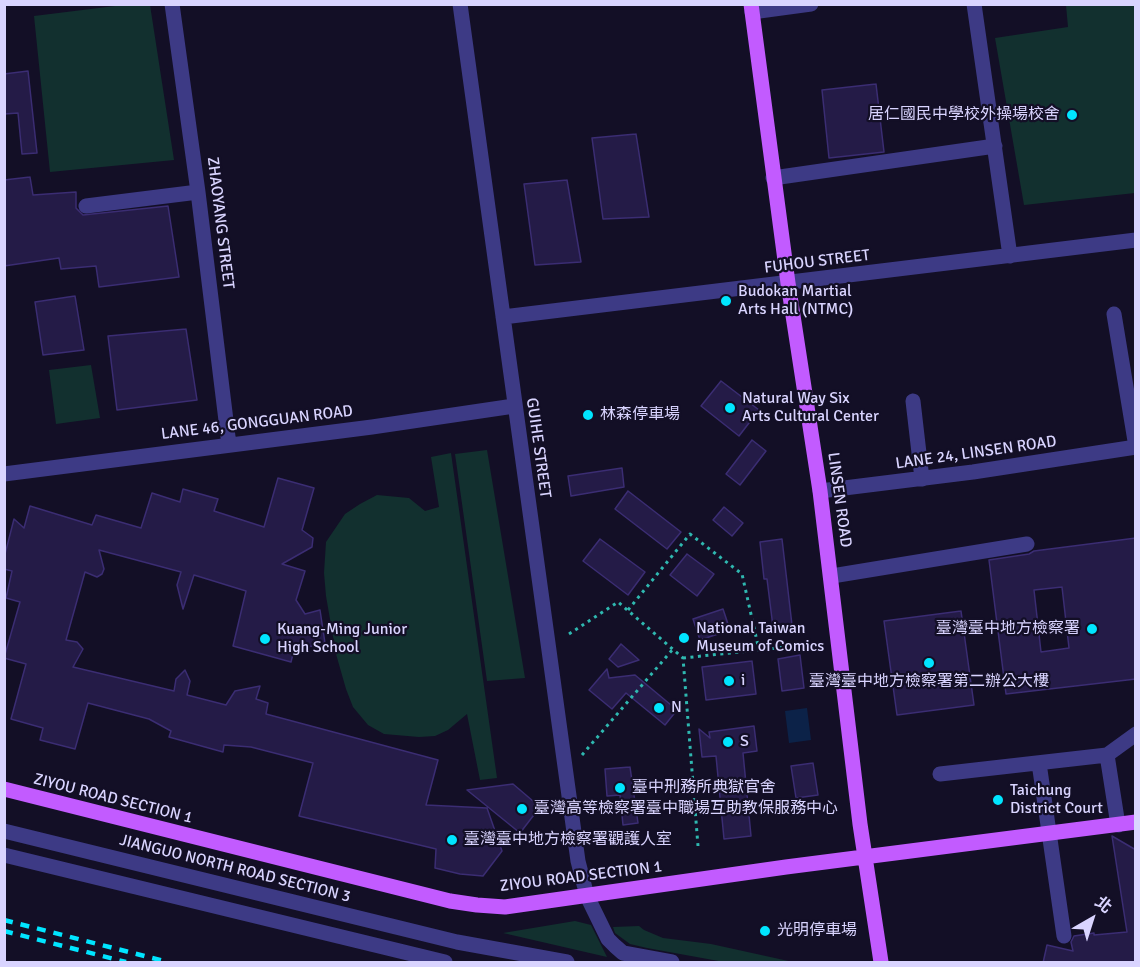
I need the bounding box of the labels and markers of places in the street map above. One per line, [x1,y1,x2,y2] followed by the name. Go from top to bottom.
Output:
[868,105,1060,125] place label: 居仁國民中學校外操場校舍
[1065,108,1079,122] marker: 居仁國民中學校外操場校舍
[738,282,853,320] place label: Budokan Martial Arts Hall (NTMC)
[719,294,733,308] marker: Budokan Martial Arts Hall (NTMC)
[742,389,879,427] place label: Natural Way Six Arts Cultural Center
[723,401,737,415] marker: Natural Way Six Arts Cultural Center
[600,405,680,425] place label: 林森停車場
[581,408,595,422] marker: 林森停車場
[696,619,824,657] place label: National Taiwan Museum of Comics
[936,619,1080,639] place label: 臺灣臺中地方檢察署
[277,620,407,658] place label: Kuang-Ming Junior High School
[1085,622,1099,636] marker: 臺灣臺中地方檢察署
[677,631,691,645] marker: National Taiwan Museum of Comics
[258,632,272,646] marker: Kuang-Ming Junior High School
[922,656,936,670] marker: 臺灣臺中地方檢察署第二辦公大樓
[741,671,745,691] place label: i
[809,672,1049,692] place label: 臺灣臺中地方檢察署第二辦公大樓
[722,674,736,688] marker: i
[671,698,682,718] place label: N
[652,701,666,715] marker: N
[740,732,749,752] place label: S
[721,735,735,749] marker: S
[632,778,776,798] place label: 臺中刑務所典獄官舍
[613,781,627,795] marker: 臺中刑務所典獄官舍
[1010,781,1103,819] place label: Taichung District Court
[991,793,1005,807] marker: Taichung District Court
[534,799,838,819] place label: 臺灣高等檢察署臺中職場互助教保服務中心
[515,802,529,816] marker: 臺灣高等檢察署臺中職場互助教保服務中心
[464,830,672,850] place label: 臺灣臺中地方檢察署觀護人室
[445,833,459,847] marker: 臺灣臺中地方檢察署觀護人室
[777,921,857,941] place label: 光明停車場
[758,924,772,938] marker: 光明停車場

